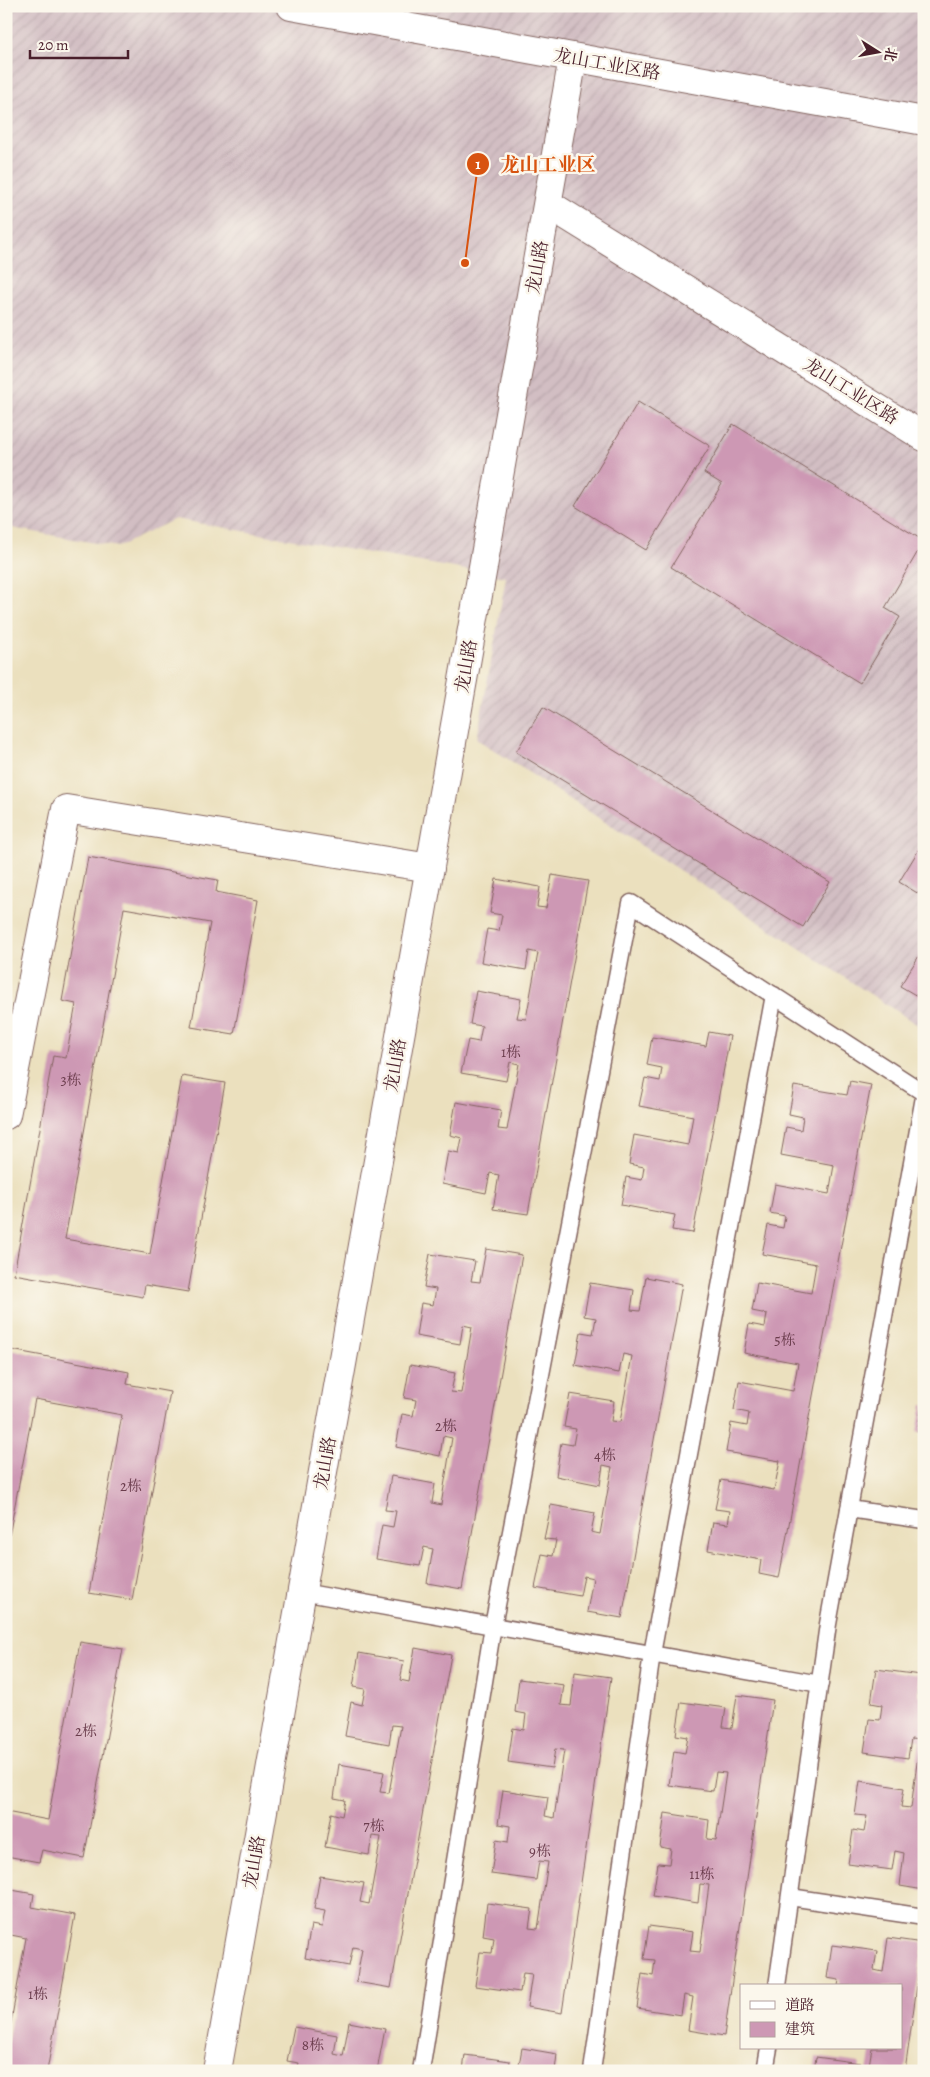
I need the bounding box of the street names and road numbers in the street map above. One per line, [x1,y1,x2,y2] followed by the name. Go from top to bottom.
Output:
[552,43,662,85] street label: 龙山工业区路
[520,238,554,296] street label: 龙山路
[799,352,903,430] street label: 龙山工业区路
[449,637,483,695] street label: 龙山路
[378,1036,412,1094] street label: 龙山路
[308,1434,342,1492] street label: 龙山路
[237,1833,271,1891] street label: 龙山路

